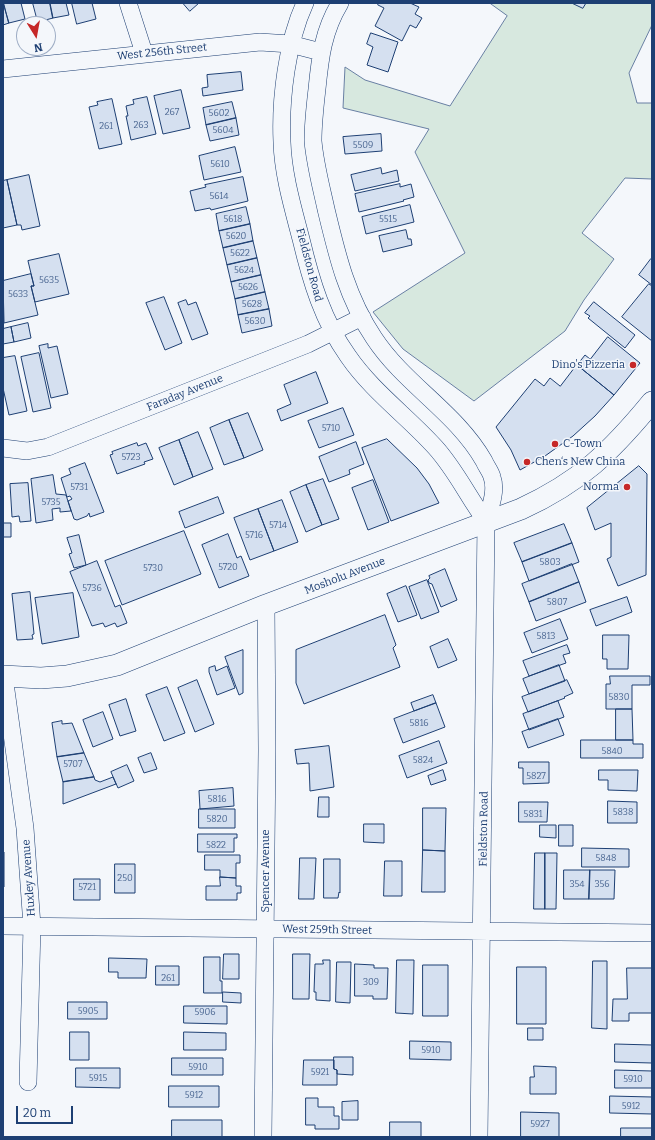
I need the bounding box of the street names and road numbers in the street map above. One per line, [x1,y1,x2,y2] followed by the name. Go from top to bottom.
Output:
[116,41,208,63] street label: West 256th Street
[293,227,325,303] street label: Fieldston Road
[145,372,225,414] street label: Faraday Avenue
[303,555,387,597] street label: Mosholu Avenue
[477,791,491,867] street label: Fieldston Road
[259,830,273,912] street label: Spencer Avenue
[20,839,38,917] street label: Huxley Avenue
[282,923,372,937] street label: West 259th Street

